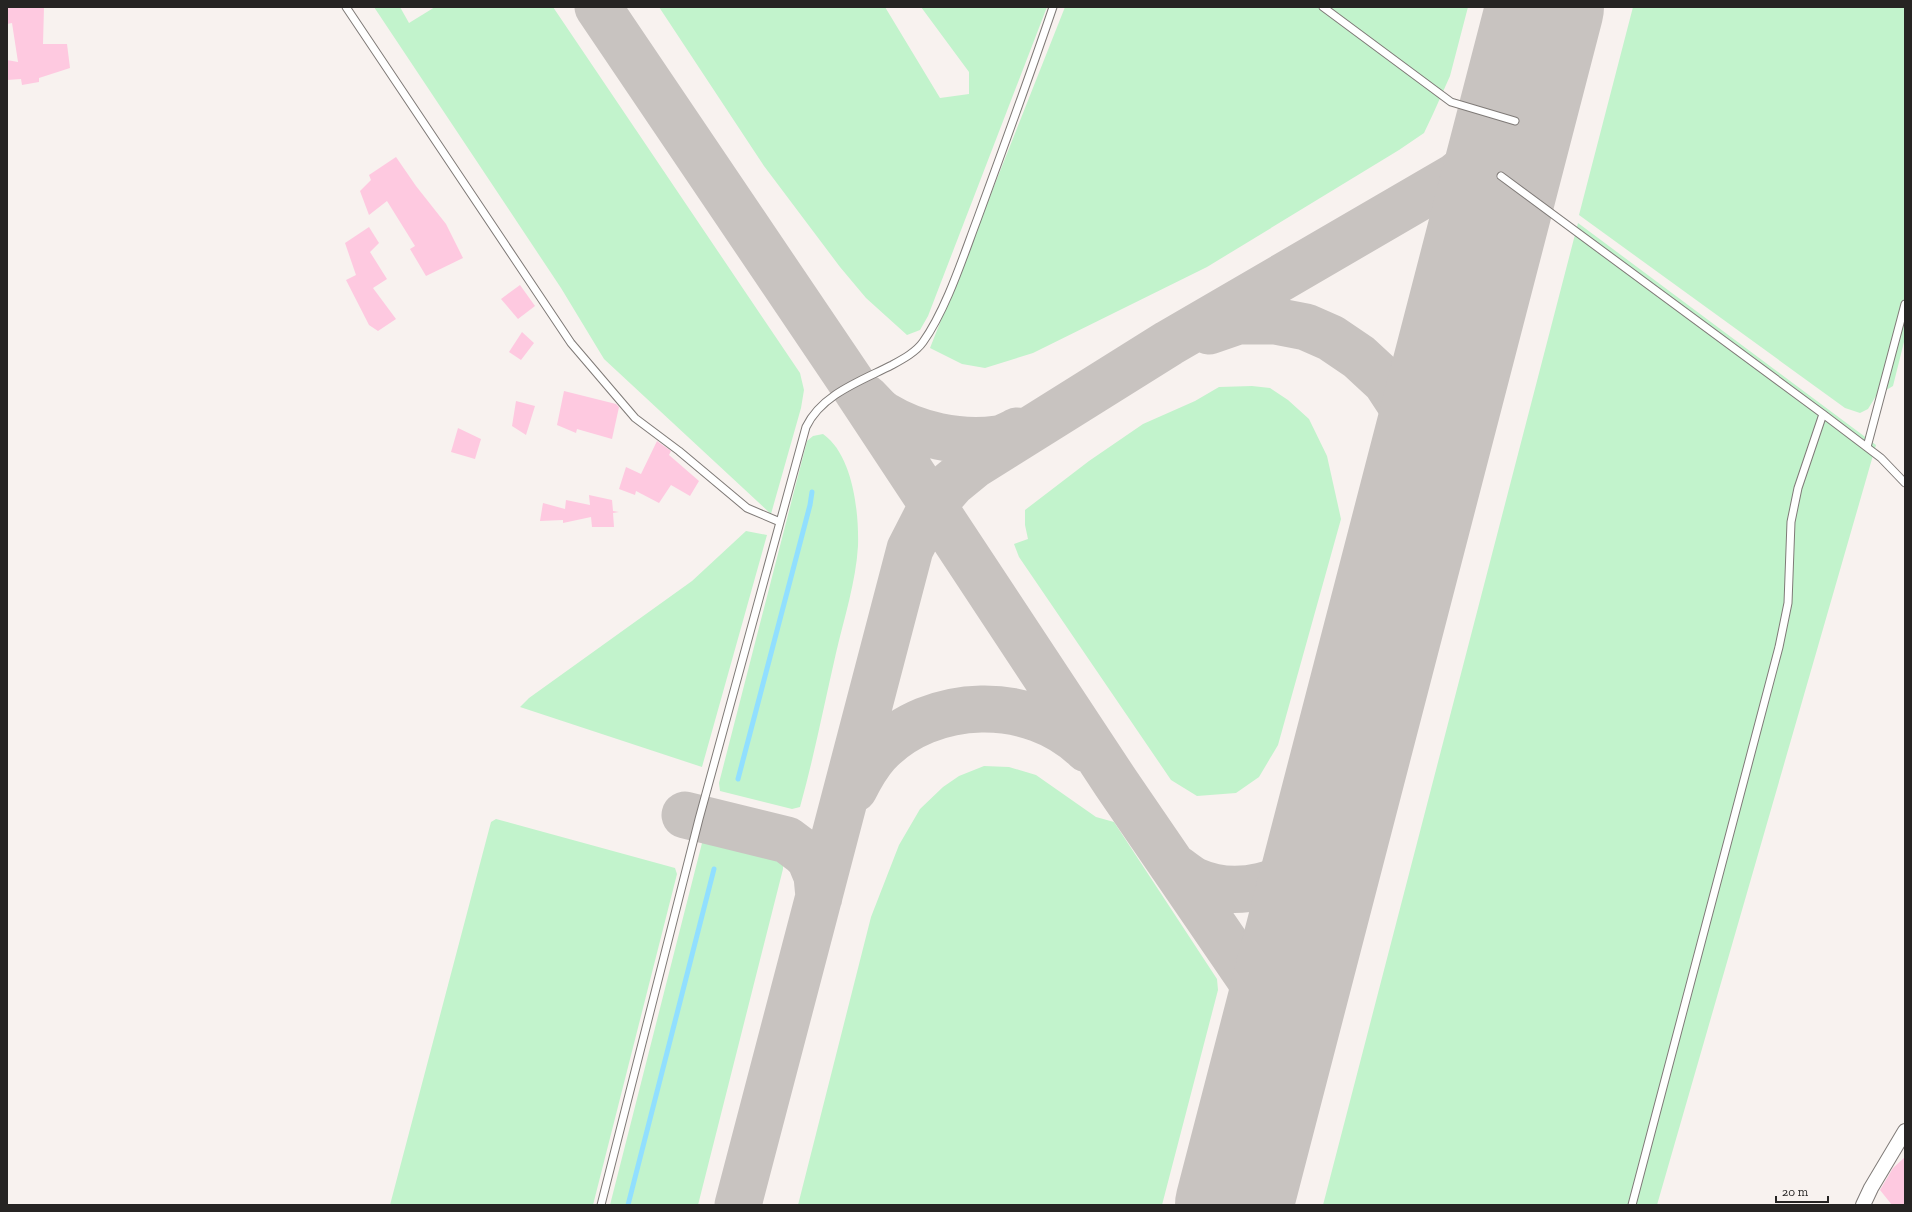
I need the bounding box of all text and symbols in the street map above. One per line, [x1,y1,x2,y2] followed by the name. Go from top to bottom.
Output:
[1776,1178,1828,1204] scale bar
[1782,1185,1809,1199] text: 20 m

